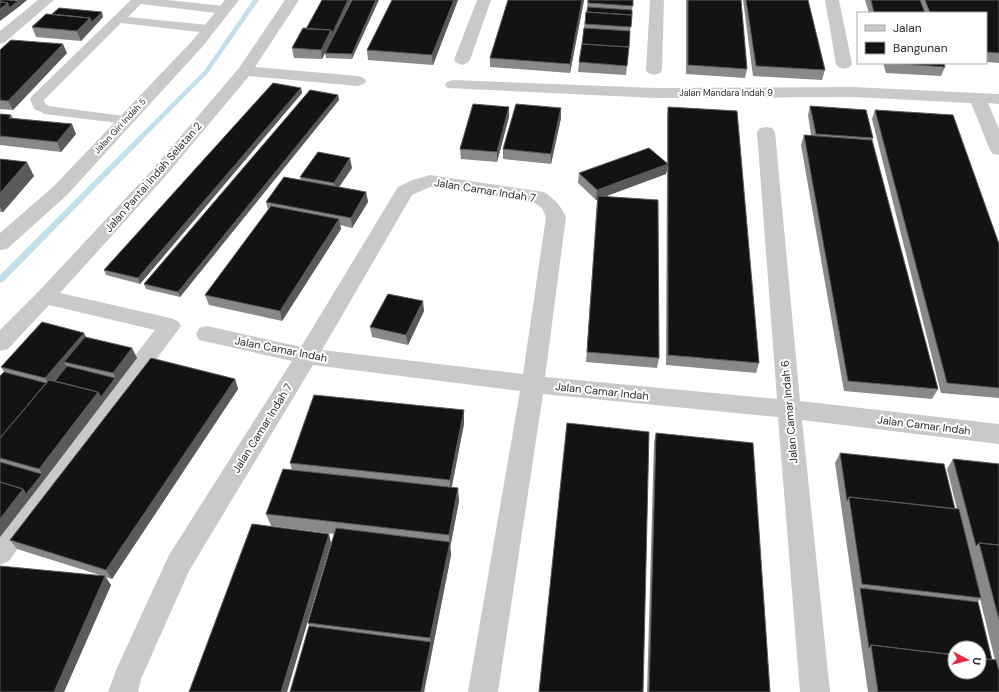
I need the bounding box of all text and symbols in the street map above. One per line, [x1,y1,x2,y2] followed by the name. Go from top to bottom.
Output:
[857,12,987,64] legend
[893,20,922,36] text: Jalan
[893,40,948,56] text: Bangunan
[679,87,773,99] street label: Jalan Mandara Indah 9
[91,96,149,156] street label: Jalan Giri Indah 5
[101,119,205,235] street label: Jalan Pantai Indah Selatan 2
[433,175,537,205] street label: Jalan Camar Indah 7
[234,333,328,365] street label: Jalan Camar Indah
[777,360,800,464] street label: Jalan Camar Indah 6
[555,379,649,403] street label: Jalan Camar Indah
[229,381,295,475] street label: Jalan Camar Indah 7
[877,412,971,438] street label: Jalan Camar Indah
[947,640,987,680] north arrow
[970,657,984,666] text: U

